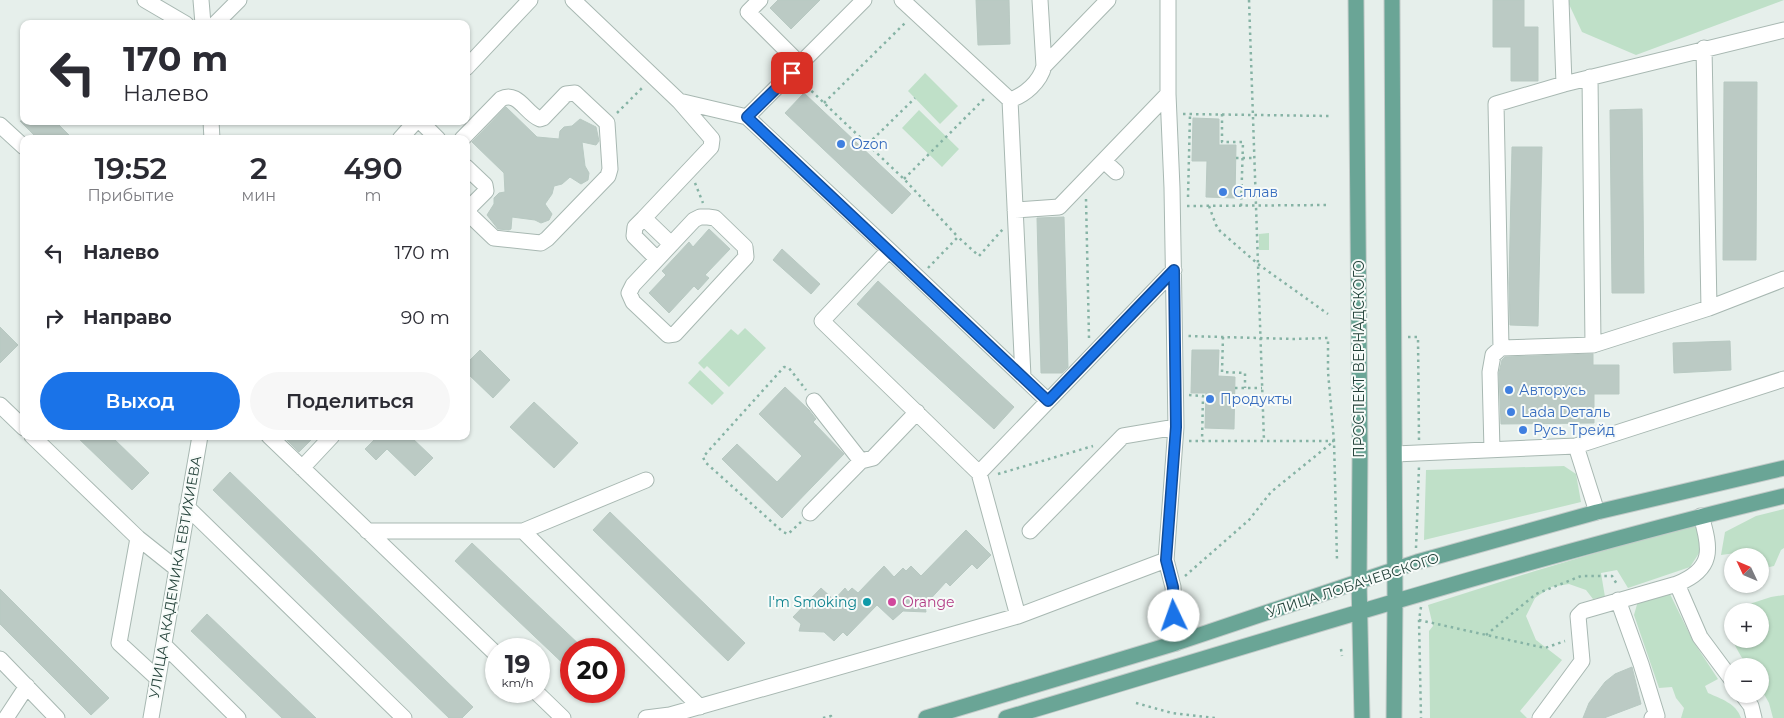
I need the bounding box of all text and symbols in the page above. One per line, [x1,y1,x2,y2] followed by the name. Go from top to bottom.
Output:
[123,37,228,80] text: 170 m
[40,40,105,105] icon: left
[771,52,813,94] pin
[778,59,806,87] icon: arrive
[123,80,209,107] text: Налево
[851,135,888,153] place label: Ozon
[835,138,847,150] marker: Ozon
[95,150,167,187] text: 19:52
[250,150,268,187] text: 2
[343,150,403,187] text: 490
[1233,183,1278,201] place label: Сплав
[87,186,174,205] text: Прибытие
[242,186,276,205] text: мин
[365,186,381,205] text: m
[1217,186,1229,198] marker: Сплав
[40,239,68,267] icon: left
[83,241,159,264] text: Налево
[395,241,450,264] text: 170 m
[1350,260,1368,458] street label: ПРОСПЕКТ ВЕРНАДСКОГО
[40,304,68,332] icon: right
[83,306,172,329] text: Направо
[401,306,450,329] text: 90 m
[40,372,240,430] button: Выход
[250,372,450,430] button: Поделиться
[1519,381,1586,399] place label: Авторусь
[1503,384,1515,396] marker: Авторусь
[1220,390,1293,408] place label: Продукты
[1204,393,1216,405] marker: Продукты
[1521,403,1610,421] place label: Lada Dеталь
[1505,406,1517,418] marker: Lada Dеталь
[1533,421,1615,439] place label: Русь Трейд
[1517,424,1529,436] marker: Русь Трейд
[145,454,205,700] street label: УЛИЦА АКАДЕМИКА ЕВТИХИЕВА
[1724,548,1769,592] north arrow
[1724,548,1769,703] map controls
[1265,549,1442,621] street label: УЛИЦА ЛОБАЧЕВСКОГО
[1147,589,1199,641] position arrow
[768,593,857,611] place label: I'm Smoking
[902,593,955,611] place label: Orange
[861,596,873,608] marker: I'm Smoking
[886,596,898,608] marker: Orange
[1724,603,1769,648] button: +
[560,638,625,703] speed limit sign: 20
[505,649,530,679] text: 19
[1724,658,1769,703] button: −
[501,675,534,690] text: km/h

